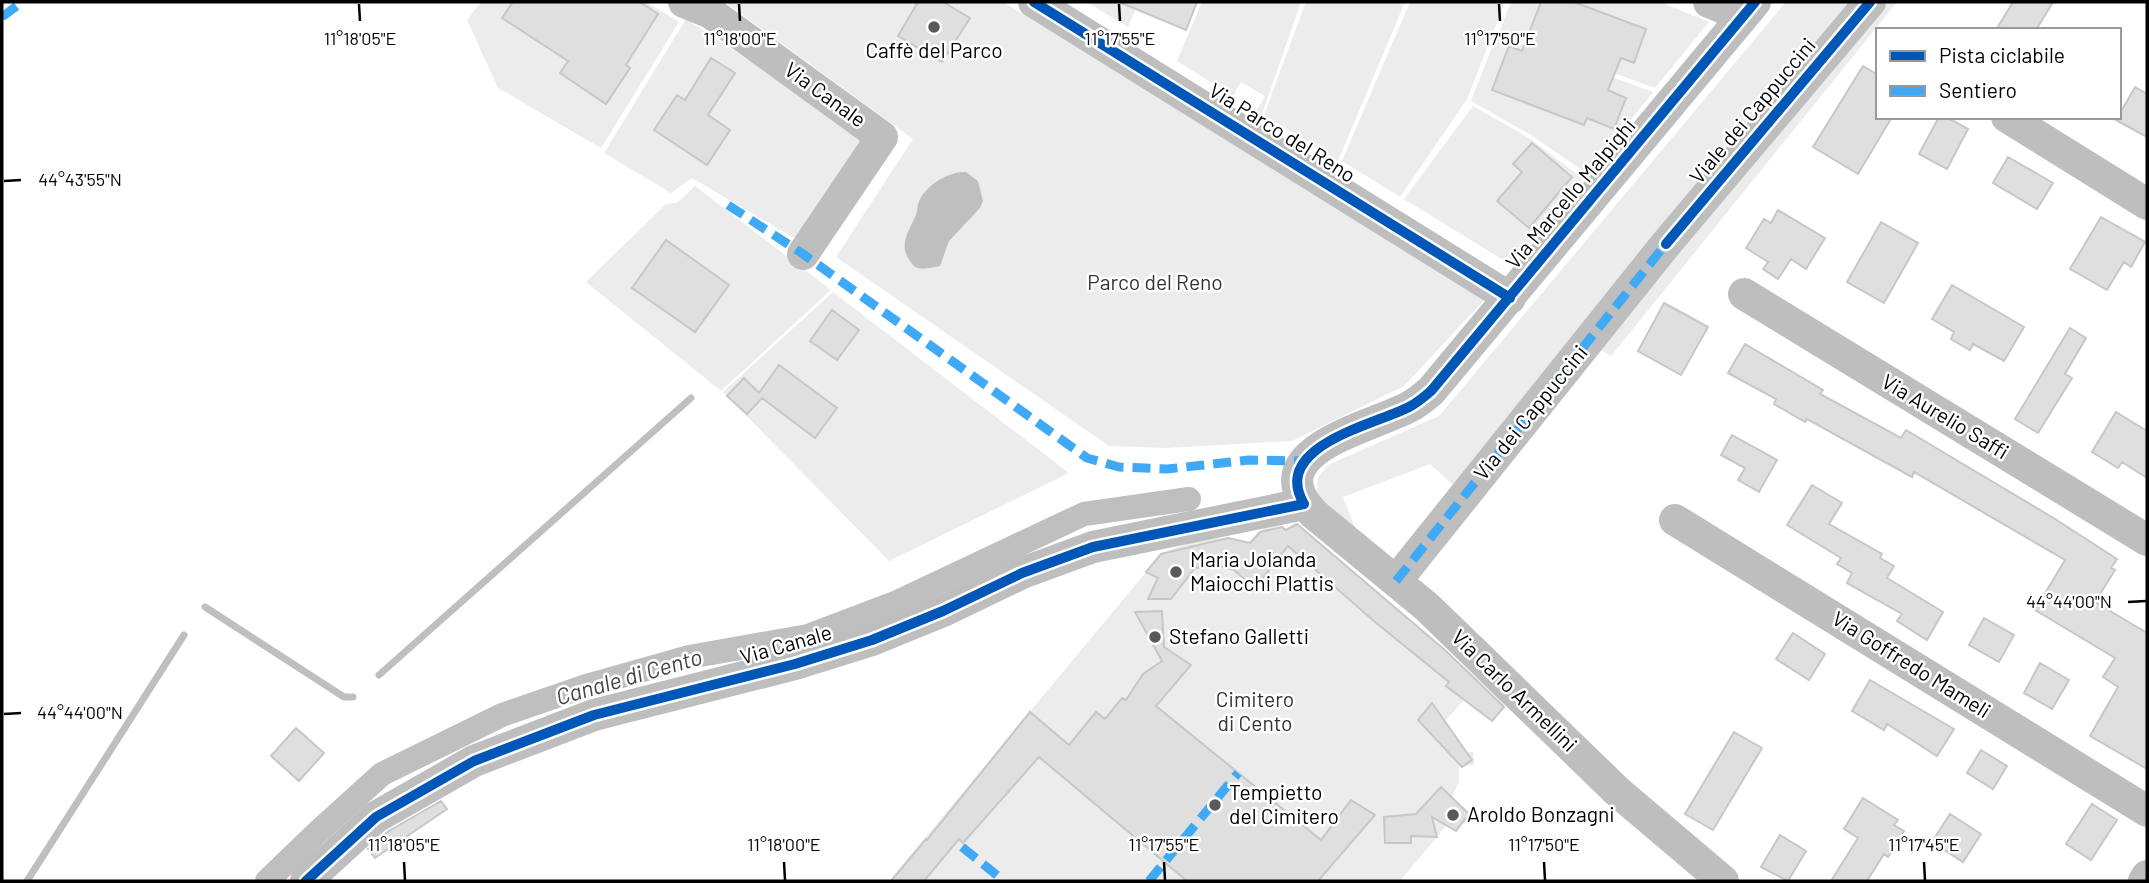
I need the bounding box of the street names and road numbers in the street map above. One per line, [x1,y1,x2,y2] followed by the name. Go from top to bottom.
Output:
[1684,32,1820,188] street label: Viale dei Cappuccini
[780,56,871,132] street label: Via Canale
[1205,77,1361,187] street label: Via Parco del Reno
[1500,113,1640,273] street label: Via Marcello Malpighi
[1468,340,1592,485] street label: Via dei Cappuccini
[1878,368,2014,463] street label: Via Aurelio Saffi
[1828,605,1996,723] street label: Via Goffredo Mameli
[737,619,834,669] street label: Via Canale
[1447,624,1583,756] street label: Via Carlo Armellini

